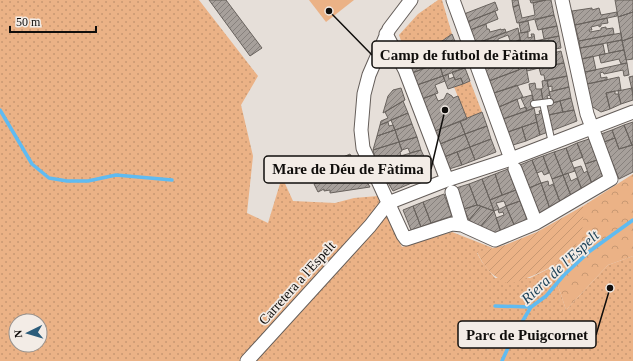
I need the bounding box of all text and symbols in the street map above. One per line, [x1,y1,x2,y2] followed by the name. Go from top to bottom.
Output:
[10,8,96,34] scale bar
[16,15,41,29] text: 50 m
[372,41,556,68] callout: Camp de futbol de Fàtima
[380,47,549,63] text: Camp de futbol de Fàtima
[264,156,431,183] callout: Mare de Déu de Fàtima
[272,161,424,177] text: Mare de Déu de Fàtima
[517,227,603,308] water label: Riera de l'Espelt
[256,238,338,328] street label: Carretera a l'Espelt
[8,313,48,353] north arrow
[458,321,596,348] callout: Parc de Puigcornet
[466,327,588,343] text: Parc de Puigcornet
[12,329,24,338] text: N

